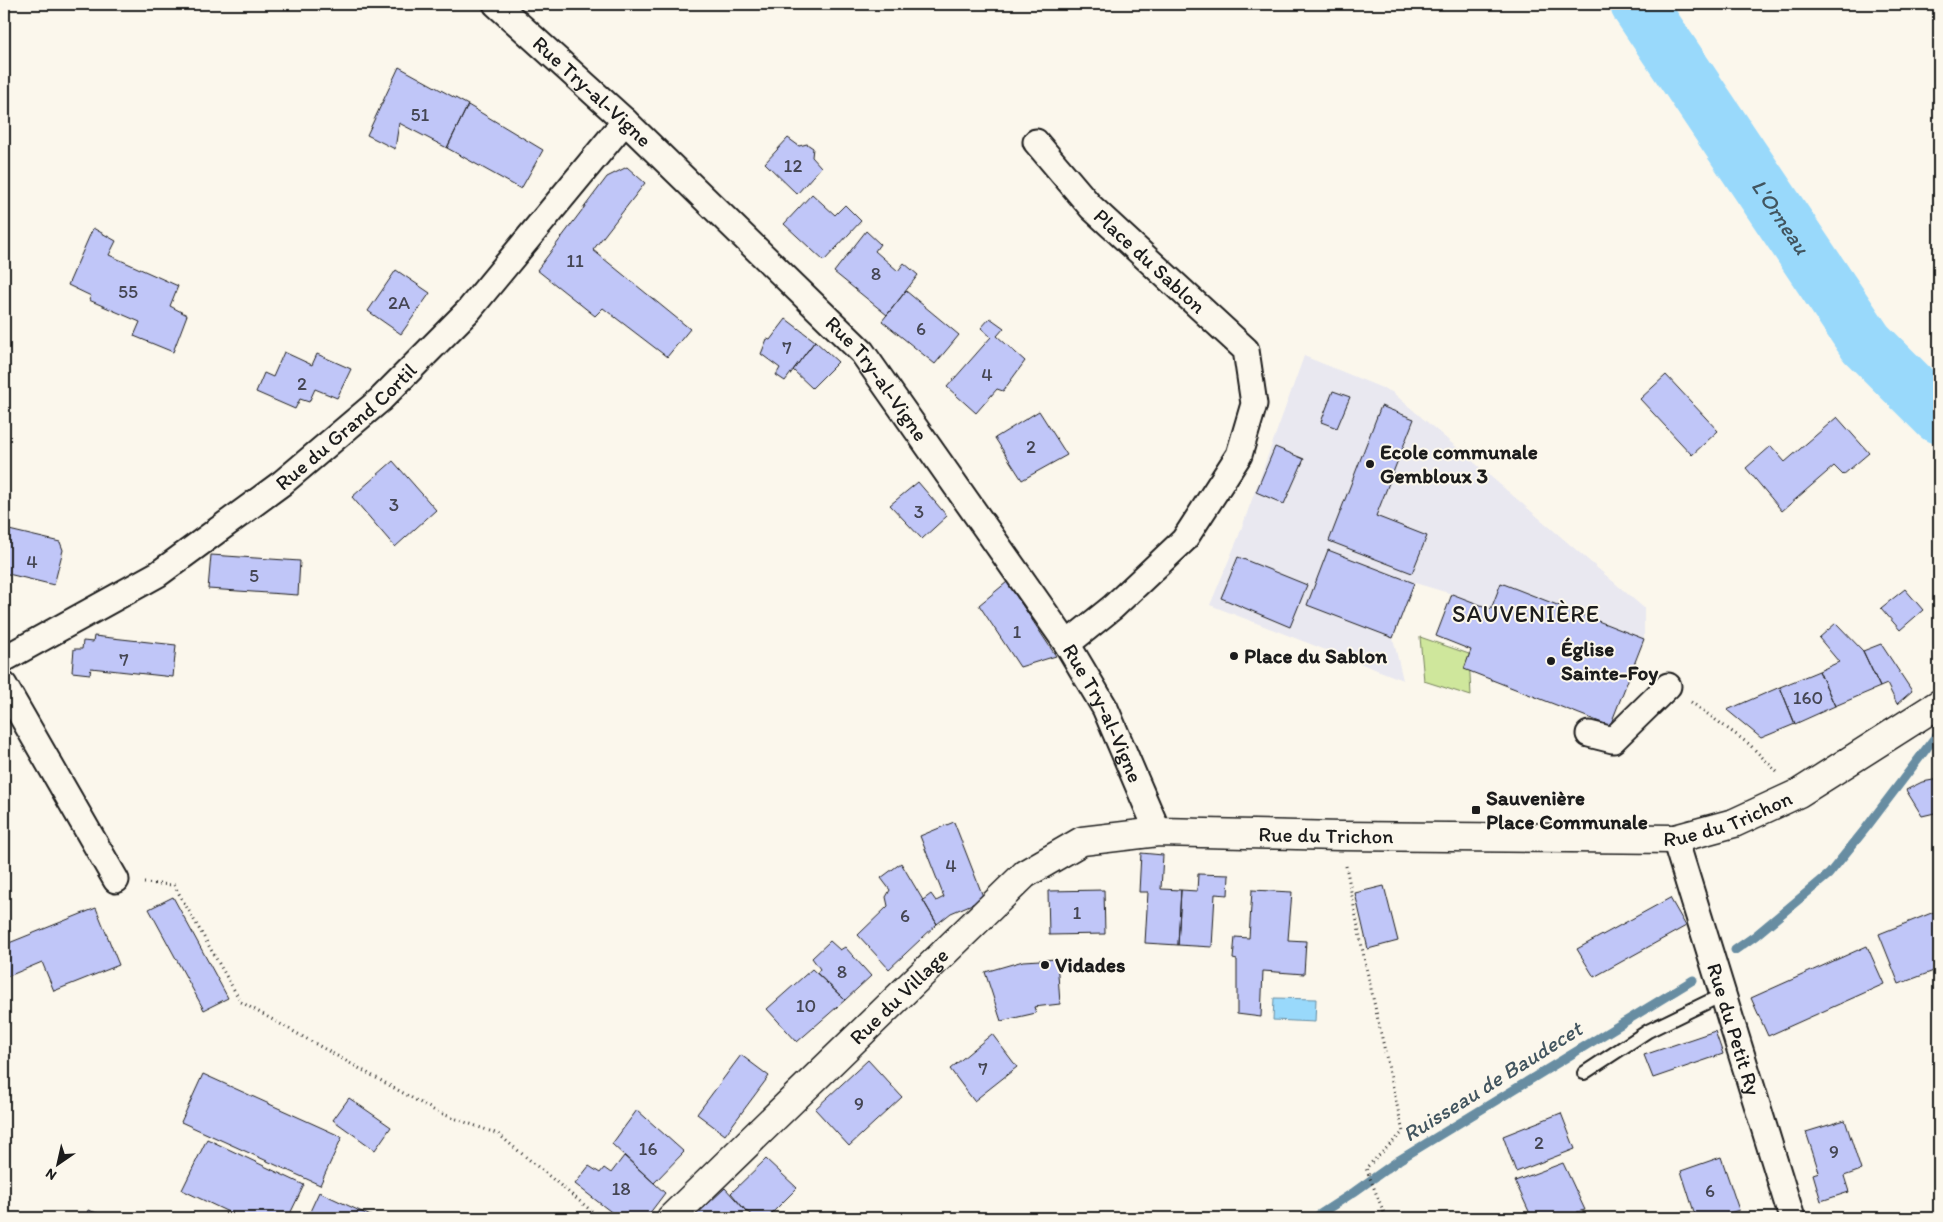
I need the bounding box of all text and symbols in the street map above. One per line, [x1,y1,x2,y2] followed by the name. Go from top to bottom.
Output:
[528,30,657,152] street label: Rue Try-al-Vigne
[411,103,430,126] house number: 51
[784,154,802,177] house number: 12
[1745,174,1816,260] water label: L'Orneau
[1089,203,1211,319] street label: Place du Sablon
[566,249,584,272] house number: 11
[871,262,881,285] house number: 8
[118,280,138,303] house number: 55
[388,291,410,314] house number: 2A
[820,310,934,446] street label: Rue Try-al-Vigne
[916,317,926,340] house number: 6
[782,336,792,359] house number: 7
[270,358,422,495] street label: Rue du Grand Cortil
[981,363,993,386] house number: 4
[297,372,307,395] house number: 2
[1026,435,1036,458] house number: 2
[1380,439,1538,488] place label: Ecole communale Gembloux 3
[1364,458,1376,470] marker: Ecole communale Gembloux 3
[389,493,399,516] house number: 3
[914,500,924,523] house number: 3
[26,550,38,573] house number: 4
[249,564,259,587] house number: 5
[1452,599,1600,628] district label: SAUVENIÈRE
[1013,620,1022,643] house number: 1
[1561,636,1659,686] place label: Église Sainte-Foy
[1058,639,1148,786] street label: Rue Try-al-Vigne
[1244,643,1387,668] place label: Place du Sablon
[119,648,129,671] house number: 7
[1228,650,1240,662] marker: Place du Sablon
[1545,655,1557,667] marker: Église Sainte-Foy
[1793,686,1823,709] house number: 160
[1486,785,1648,834] place label: Sauvenière Place Communale
[1663,785,1796,851] street label: Rue du Trichon
[1470,804,1482,816] marker: Sauvenière Place Communale
[1258,821,1394,848] street label: Rue du Trichon
[945,854,957,877] house number: 4
[1073,901,1082,924] house number: 1
[900,904,910,927] house number: 6
[844,942,953,1050] street label: Rue du Village
[1055,952,1125,977] place label: Vidades
[1039,959,1051,971] marker: Vidades
[837,960,847,983] house number: 8
[1702,960,1766,1098] street label: Rue du Petit Ry
[796,994,816,1017] house number: 10
[1398,1014,1588,1148] water label: Ruisseau de Baudecet
[978,1057,988,1080] house number: 7
[854,1092,864,1115] house number: 9
[1534,1131,1544,1154] house number: 2
[639,1137,657,1160] house number: 16
[32,1140,82,1190] north arrow
[1829,1140,1839,1163] house number: 9
[42,1165,60,1184] text: N
[611,1177,631,1200] house number: 18
[1705,1179,1715,1202] house number: 6

